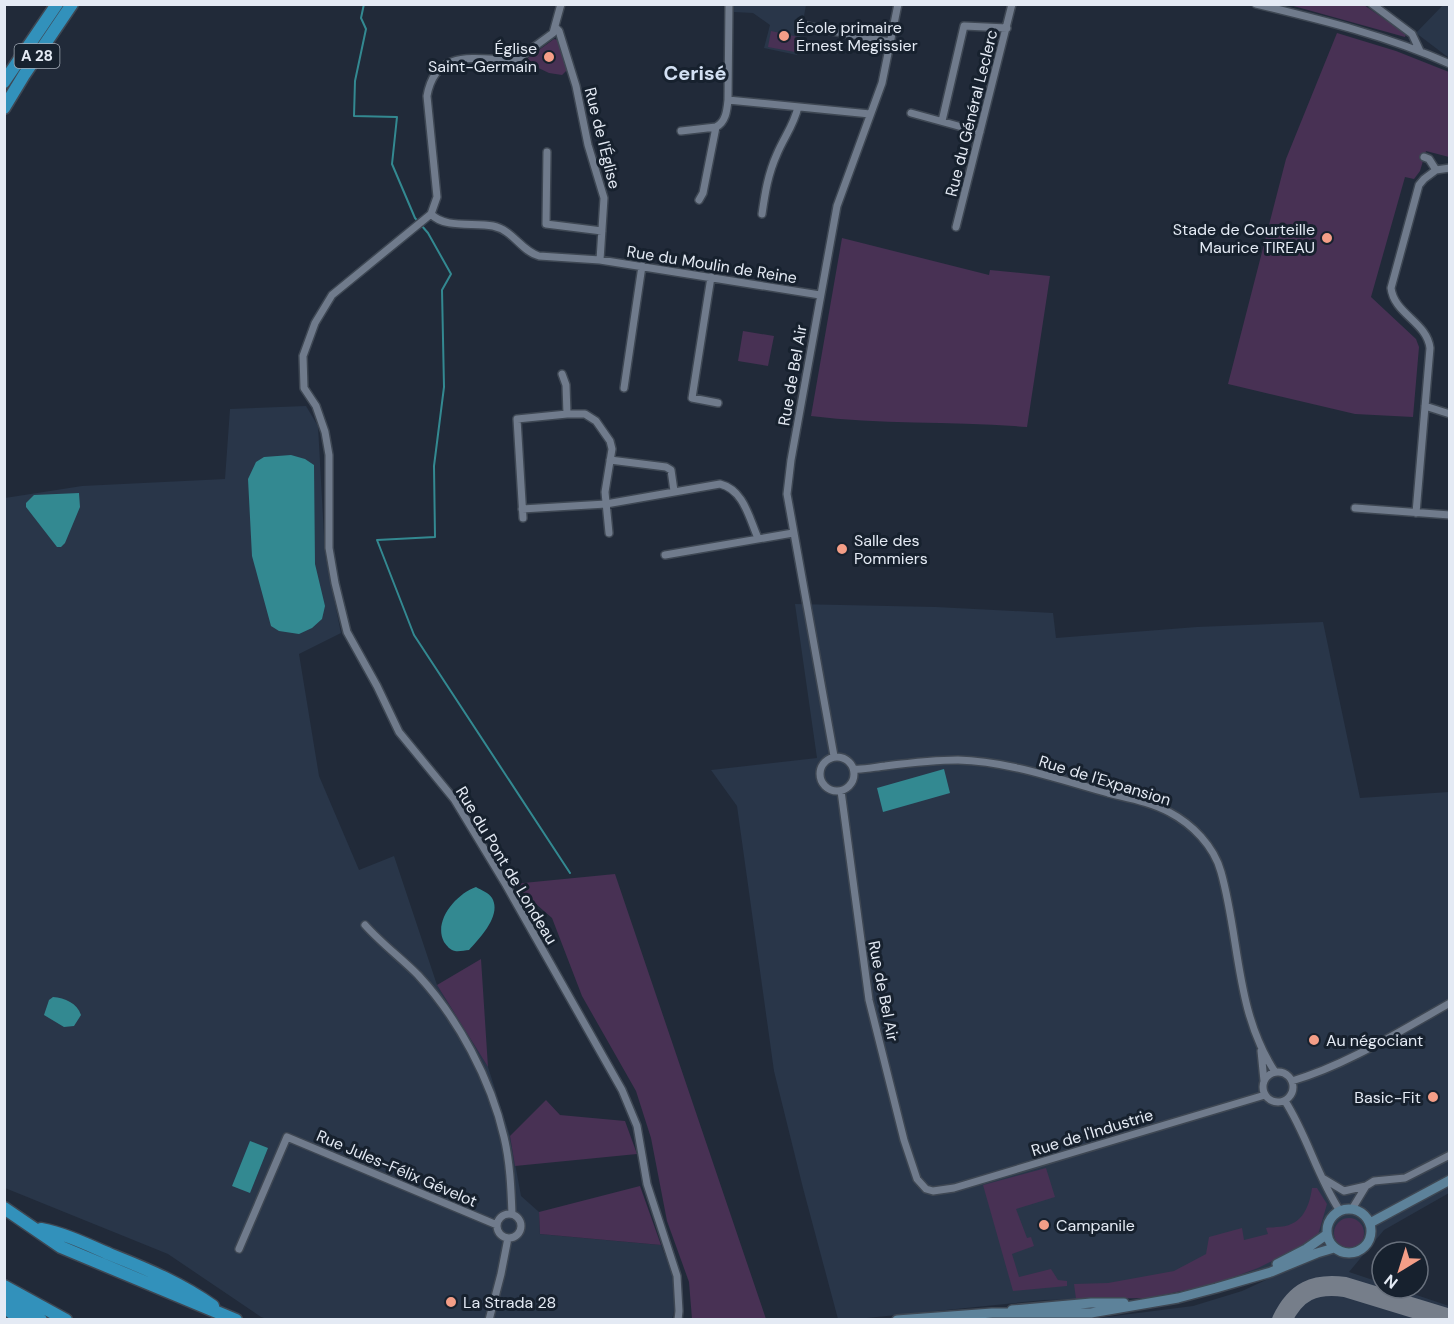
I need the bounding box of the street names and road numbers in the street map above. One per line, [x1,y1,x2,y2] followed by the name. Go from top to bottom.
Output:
[941,28,1002,199] street label: Rue du Général Leclerc
[15,44,60,68] road number: A 28
[580,85,625,191] street label: Rue de l'Église
[625,241,799,288] street label: Rue du Moulin de Reine
[773,323,812,427] street label: Rue de Bel Air
[1036,750,1173,811] street label: Rue de l'Expansion
[451,782,562,948] street label: Rue du Pont de Londeau
[863,939,904,1043] street label: Rue de Bel Air
[1029,1104,1156,1161] street label: Rue de l'Industrie
[313,1125,480,1212] street label: Rue Jules-Félix Gévelot

